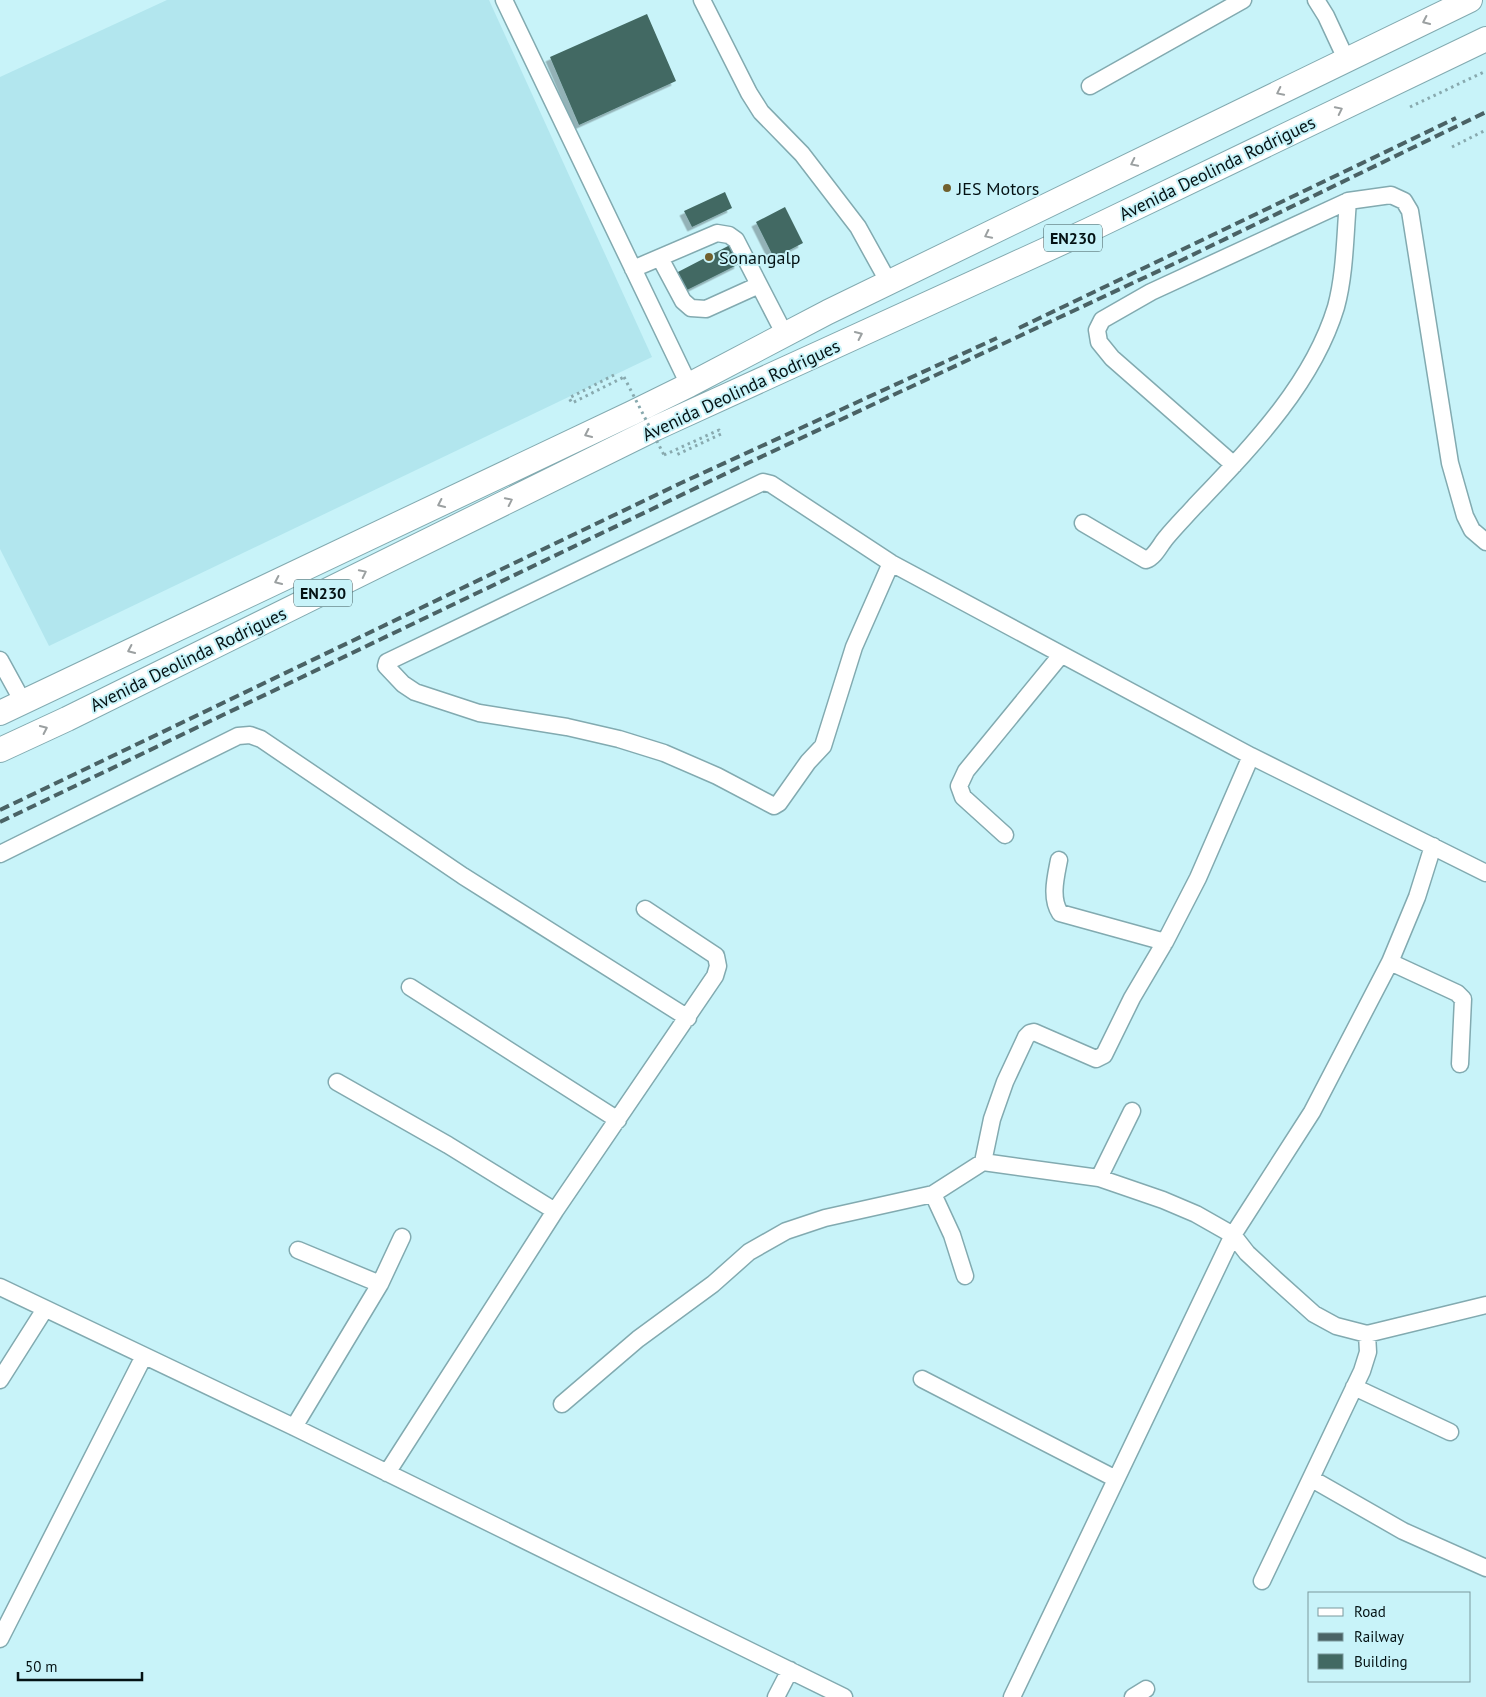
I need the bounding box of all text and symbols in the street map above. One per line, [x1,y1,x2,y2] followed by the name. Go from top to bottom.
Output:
[1422,15,1431,25] one-way arrow
[1276,85,1285,96] one-way arrow
[1333,106,1342,116] one-way arrow
[1115,110,1319,226] street label: Avenida Deolinda Rodrigues
[1130,157,1139,167] one-way arrow
[956,177,1039,200] place label: JES Motors
[941,182,953,194] marker: JES Motors
[1044,224,1102,252] road number: EN230
[984,228,993,239] one-way arrow
[719,246,800,269] place label: Sonangalp
[703,251,715,263] marker: Sonangalp
[854,331,863,342] one-way arrow
[638,334,844,446] street label: Avenida Deolinda Rodrigues
[584,428,593,438] one-way arrow
[437,497,446,508] one-way arrow
[504,497,513,507] one-way arrow
[358,569,367,579] one-way arrow
[274,574,283,585] one-way arrow
[294,580,352,606] road number: EN230
[86,601,290,717] street label: Avenida Deolinda Rodrigues
[128,644,137,654] one-way arrow
[39,725,48,735] one-way arrow
[1308,1592,1471,1682] legend
[1354,1602,1386,1621] text: Road
[1354,1627,1404,1646] text: Railway
[18,1650,141,1682] scale bar
[1354,1652,1408,1671] text: Building
[25,1657,58,1676] text: 50 m

